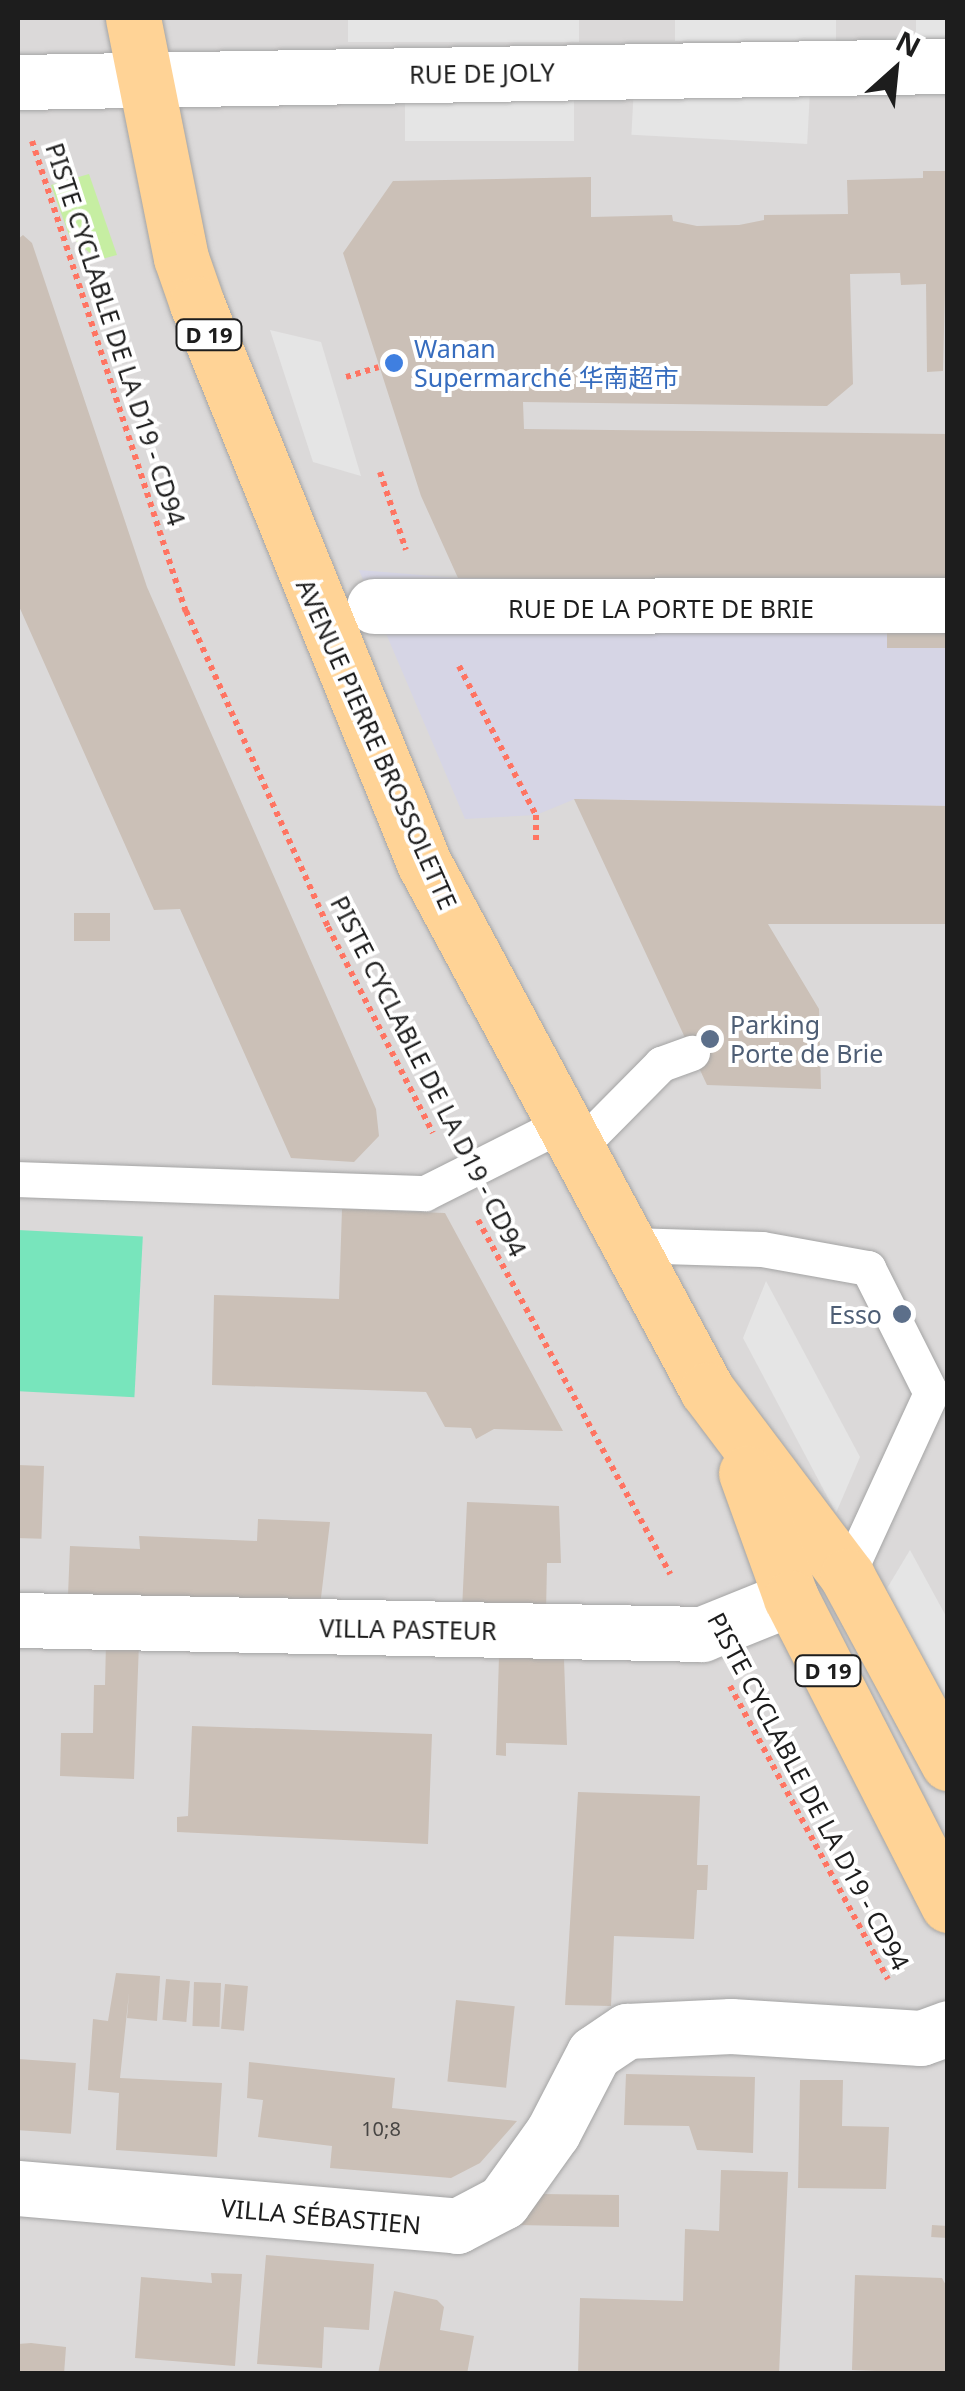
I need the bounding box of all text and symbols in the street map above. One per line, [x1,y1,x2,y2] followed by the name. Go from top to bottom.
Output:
[845,20,945,120] north arrow
[890,21,927,65] text: N
[409,57,555,89] street label: RUE DE JOLY
[40,139,192,529] street label: PISTE CYCLABLE DE LA D19 - CD94
[174,318,244,352] road number: D 19
[414,334,678,393] place label: Wanan Supermarché 华南超市
[383,352,405,374] marker: Wanan Supermarché 华南超市
[290,574,464,914] street label: AVENUE PIERRE BROSSOLETTE
[508,593,814,623] street label: RUE DE LA PORTE DE BRIE
[325,891,533,1261] street label: PISTE CYCLABLE DE LA D19 - CD94
[730,1010,883,1069] place label: Parking Porte de Brie
[699,1028,721,1050] marker: Parking Porte de Brie
[829,1299,882,1329] place label: Esso
[891,1303,913,1325] marker: Esso
[702,1607,916,1975] street label: PISTE CYCLABLE DE LA D19 - CD94
[319,1612,497,1646] street label: VILLA PASTEUR
[793,1654,863,1688] road number: D 19
[361,2116,401,2140] house number: 10;8
[220,2192,422,2240] street label: VILLA SÉBASTIEN

